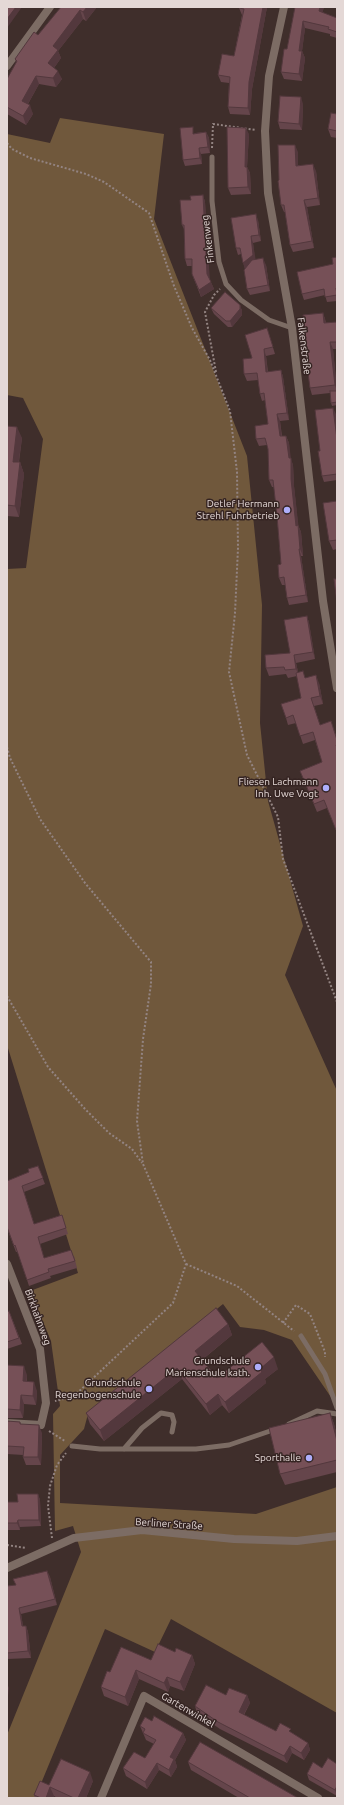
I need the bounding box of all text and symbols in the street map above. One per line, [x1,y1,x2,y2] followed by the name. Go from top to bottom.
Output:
[199,214,217,264] street label: Finkenweg
[295,317,313,375] street label: Falkenstraße
[197,498,279,522] place label: Detlef Hermann Strehl Fuhrbetrieb
[282,505,292,515] marker: Detlef Hermann Strehl Fuhrbetrieb
[239,776,318,800] place label: Fliesen Lachmann Inh. Uwe Vogt
[321,783,331,793] marker: Fliesen Lachmann Inh. Uwe Vogt
[22,1287,54,1347] street label: Birkhahnweg
[166,1355,250,1378] place label: Grundschule Marienschule kath.
[253,1362,263,1372] marker: Grundschule Marienschule kath.
[55,1377,141,1400] place label: Grundschule Regenbogenschule
[144,1384,154,1394] marker: Grundschule Regenbogenschule
[255,1452,301,1464] place label: Sporthalle
[304,1453,314,1463] marker: Sporthalle
[135,1516,203,1532] street label: Berliner Straße
[159,1690,217,1730] street label: Gartenwinkel

